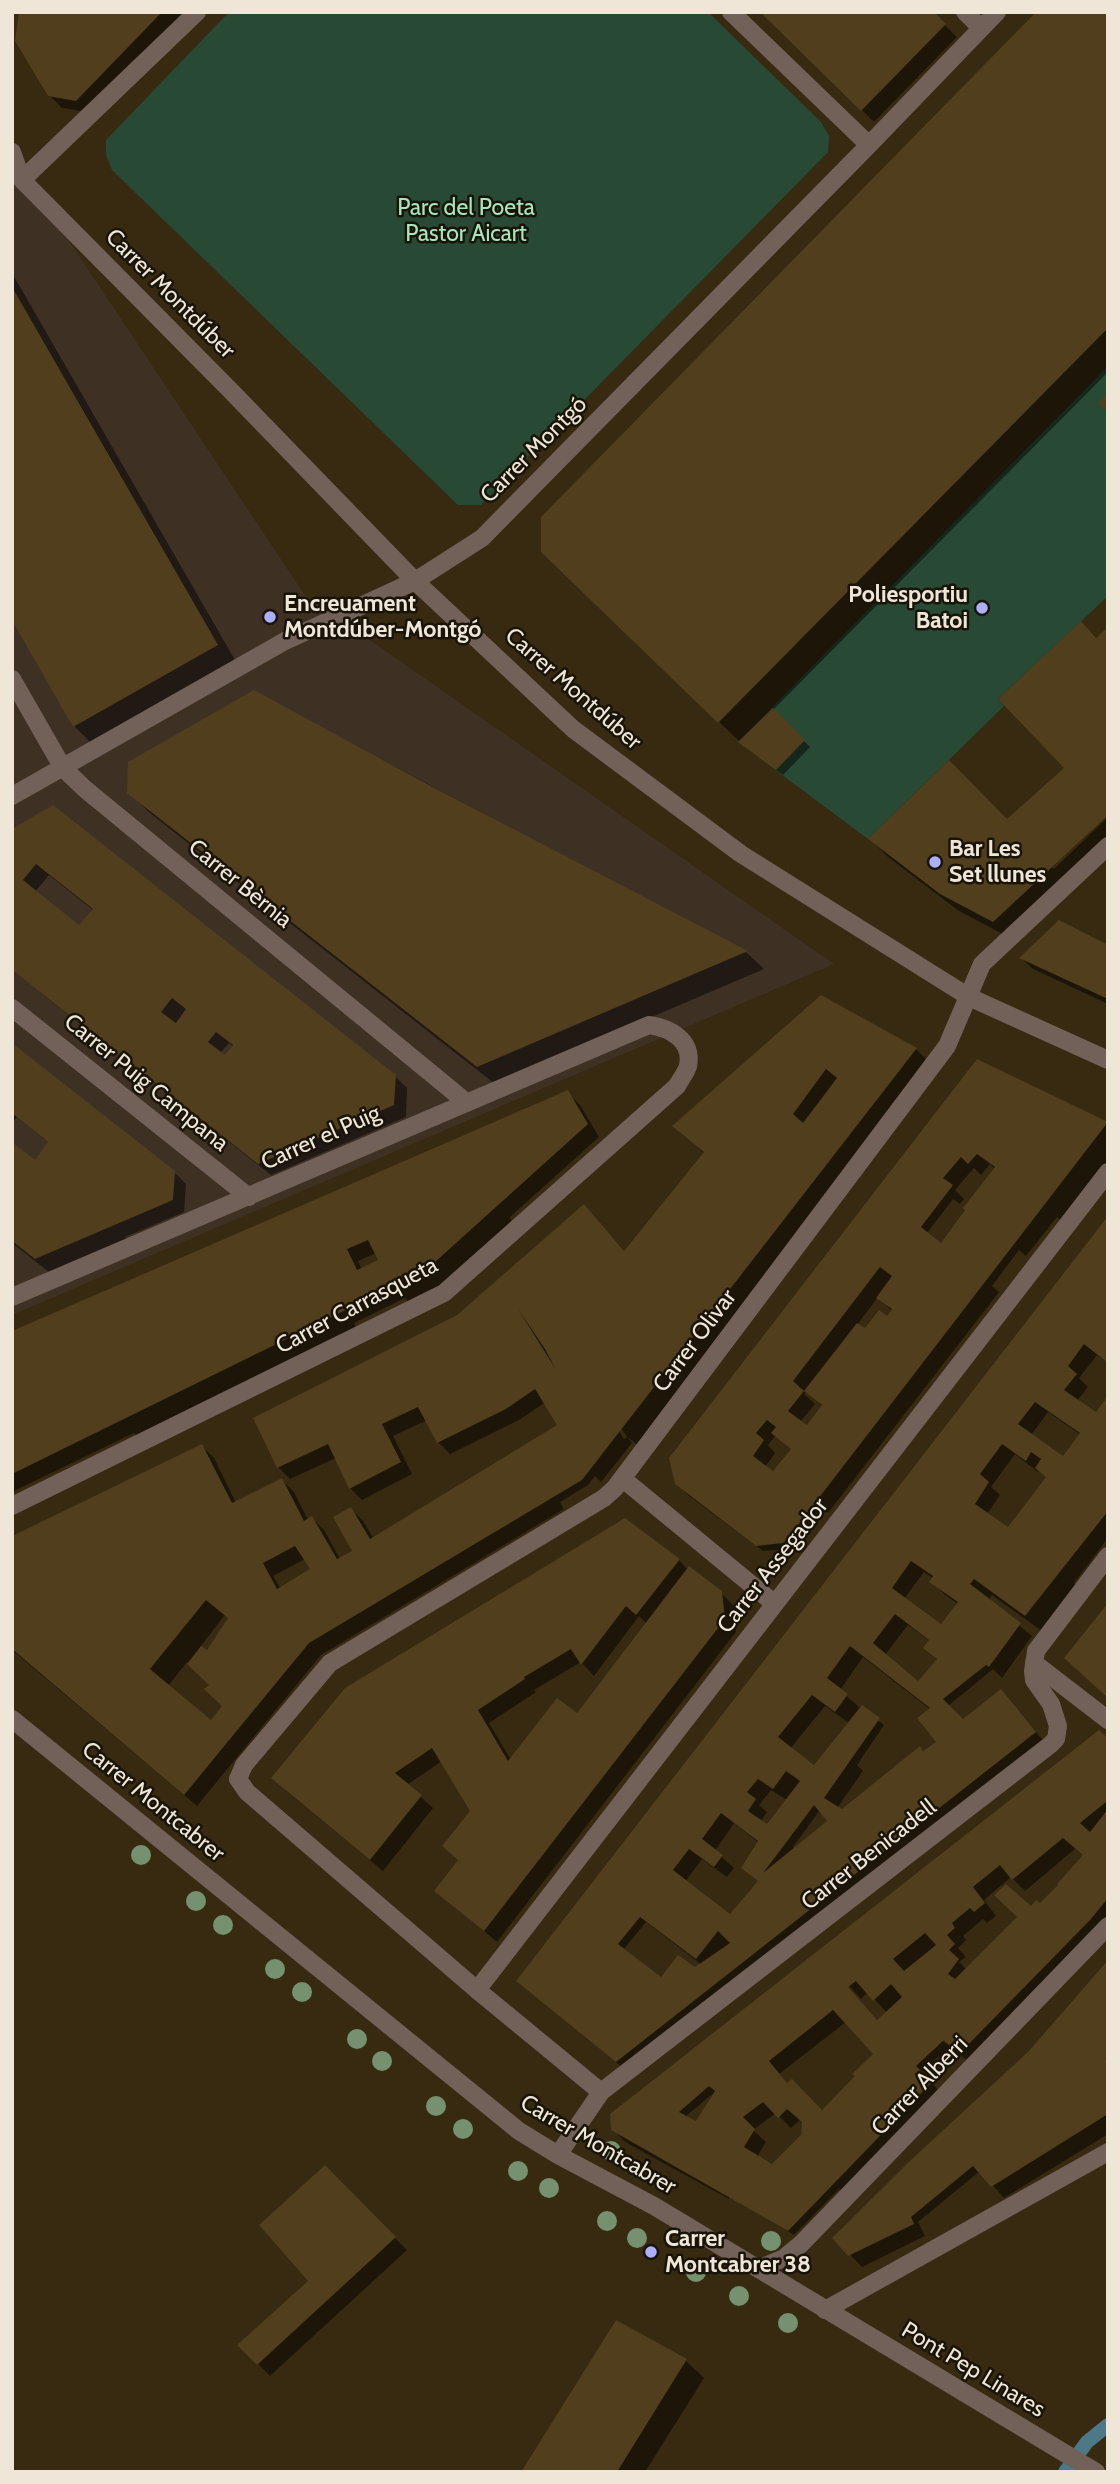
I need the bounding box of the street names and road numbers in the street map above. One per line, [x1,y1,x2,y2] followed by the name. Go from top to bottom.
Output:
[100,224,240,364] street label: Carrer Montdúber
[475,391,593,509] street label: Carrer Montgó
[499,622,647,756] street label: Carrer Montdúber
[183,834,297,934] street label: Carrer Bèrnia
[58,1008,234,1158] street label: Carrer Puig Campana
[257,1099,385,1177] street label: Carrer el Puig
[271,1252,443,1360] street label: Carrer Carrasqueta
[648,1284,742,1398] street label: Carrer Olivar
[712,1493,834,1639] street label: Carrer Assegador
[76,1736,230,1868] street label: Carrer Montcabrer
[796,1794,942,1916] street label: Carrer Benicadell
[866,2031,974,2141] street label: Carrer Alberri
[515,2089,681,2201] street label: Carrer Montcabrer
[896,2316,1050,2424] street label: Pont Pep Linares

